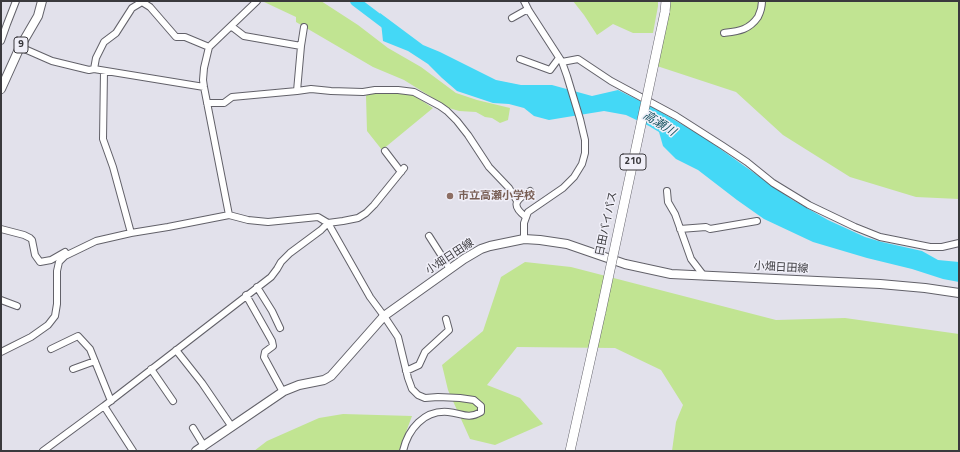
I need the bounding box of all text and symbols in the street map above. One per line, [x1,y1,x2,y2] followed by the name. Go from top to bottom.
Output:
[14,37,28,53] road number: 9
[640,108,678,140] water label: 高瀬川
[620,154,646,170] road number: 210
[458,189,535,203] place label: 市立高瀬小学校
[594,190,620,258] street label: 日田バイパス
[445,191,455,201] marker: 市立高瀬小学校
[423,236,477,278] street label: 小畑日田線
[753,260,809,276] street label: 小畑日田線

